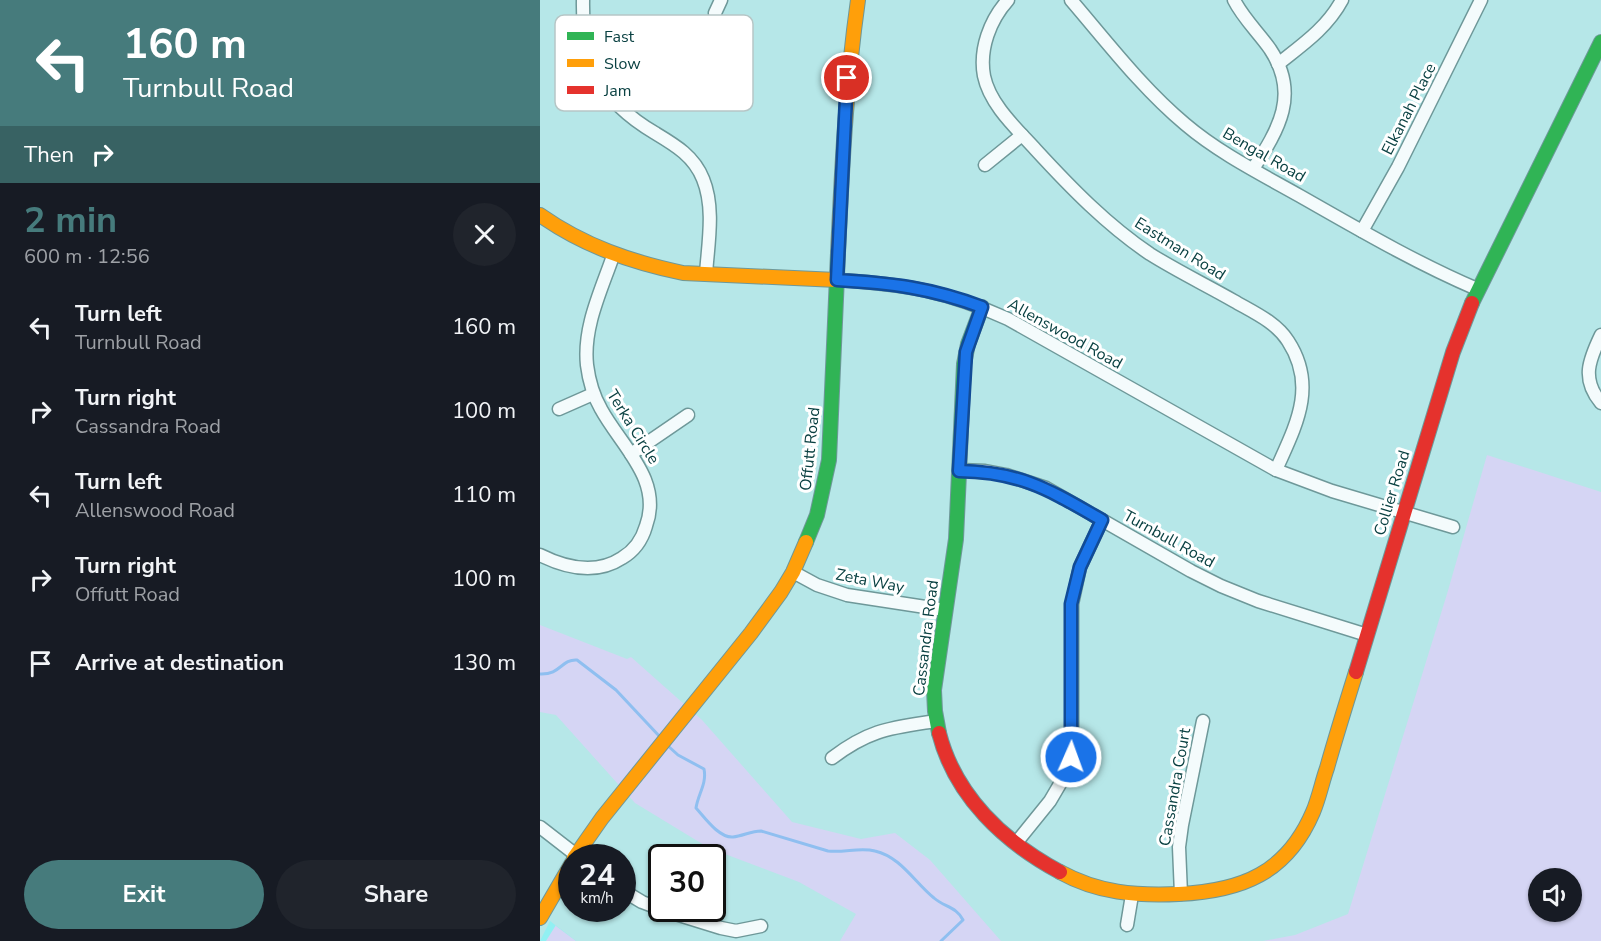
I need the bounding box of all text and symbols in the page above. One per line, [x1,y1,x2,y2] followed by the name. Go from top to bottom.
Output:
[555,15,753,111] legend
[123,16,247,73] text: 160 m
[24,24,102,102] icon: left
[604,26,635,48] text: Fast
[821,52,872,103] pin
[604,53,641,75] text: Slow
[1376,59,1442,159] street label: Elkanah Place
[830,61,863,94] icon: arrive
[123,70,294,107] text: Turnbull Road
[603,80,631,102] text: Jam
[1219,122,1309,188] street label: Bengal Road
[86,138,119,171] icon: right
[24,140,74,170] text: Then
[24,196,117,245] text: 2 min
[453,203,516,266] button: close
[1130,212,1230,286] street label: Eastman Road
[24,243,150,270] text: 600 m · 12:56
[1004,293,1126,375] street label: Allenswood Road
[75,299,162,329] text: Turn left
[24,311,57,344] icon: left
[452,312,516,342] text: 160 m
[75,329,202,356] text: Turnbull Road
[75,383,176,413] text: Turn right
[601,386,665,468] street label: Terka Circle
[24,395,57,428] icon: right
[452,396,516,426] text: 100 m
[795,406,825,492] street label: Offutt Road
[75,413,221,440] text: Cassandra Road
[1369,448,1415,538] street label: Collier Road
[75,467,162,497] text: Turn left
[24,479,57,512] icon: left
[452,480,516,510] text: 110 m
[75,497,235,524] text: Allenswood Road
[1119,505,1219,573] street label: Turnbull Road
[75,551,176,581] text: Turn right
[24,563,57,596] icon: right
[452,564,516,594] text: 100 m
[834,564,907,599] street label: Zeta Way
[908,579,944,697] street label: Cassandra Road
[75,581,180,608] text: Offutt Road
[24,647,57,680] icon: arrive
[75,648,284,678] text: Arrive at destination
[452,648,516,678] text: 130 m
[1039,725,1103,789] position arrow
[1154,726,1196,848] street label: Cassandra Court
[648,844,726,922] speed limit sign: 30
[579,855,615,896] text: 24
[24,860,264,929] button: Exit
[276,860,516,929] button: Share
[1528,868,1582,922] map controls
[1528,868,1582,922] button: sound
[580,888,614,908] text: km/h

